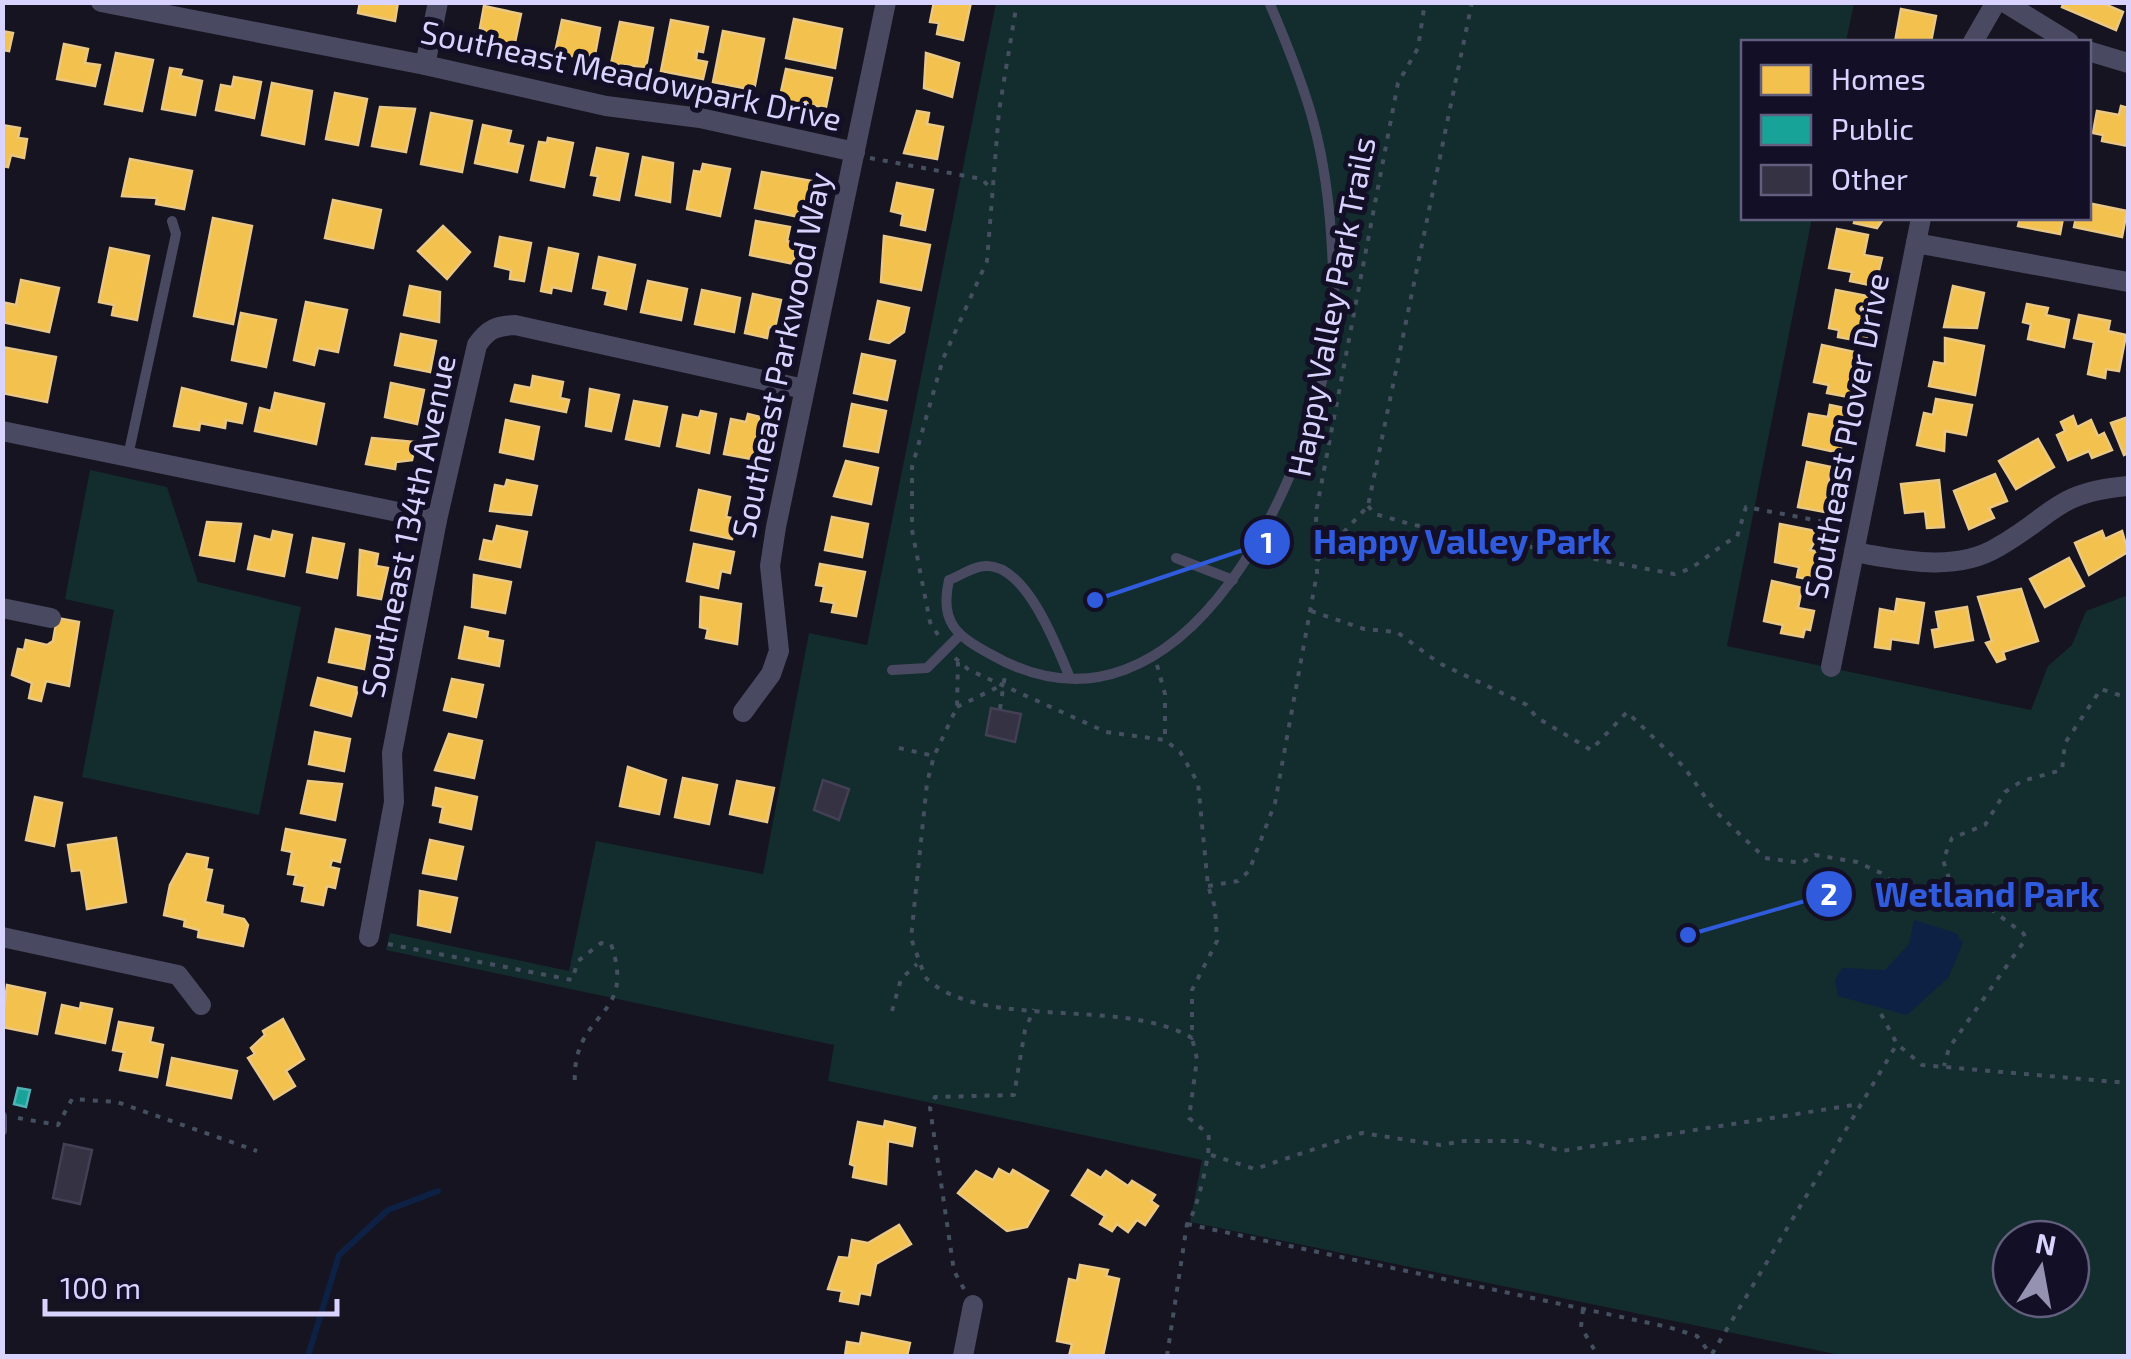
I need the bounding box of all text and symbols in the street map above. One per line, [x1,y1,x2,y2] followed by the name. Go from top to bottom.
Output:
[418,11,845,137] street label: Southeast Meadowpark Drive
[1741,40,2091,220] legend
[1831,60,1926,96] text: Homes
[1831,110,1914,146] text: Public
[1278,133,1382,480] street label: Happy Valley Park Trails
[1831,160,1908,196] text: Other
[723,168,837,541] street label: Southeast Parkwood Way
[1795,269,1895,602] street label: Southeast Plover Drive
[352,350,462,701] street label: Southeast 134th Avenue
[1242,510,1632,575] callout: Happy Valley Park
[1313,519,1611,562] text: Happy Valley Park
[1261,523,1273,559] text: 1
[1804,862,2119,927] callout: Wetland Park
[1875,872,2100,914] text: Wetland Park
[1820,875,1838,911] text: 2
[1991,1219,2091,1319] north arrow
[2033,1225,2059,1262] text: N
[45,1254,338,1316] scale bar
[60,1269,141,1305] text: 100 m

